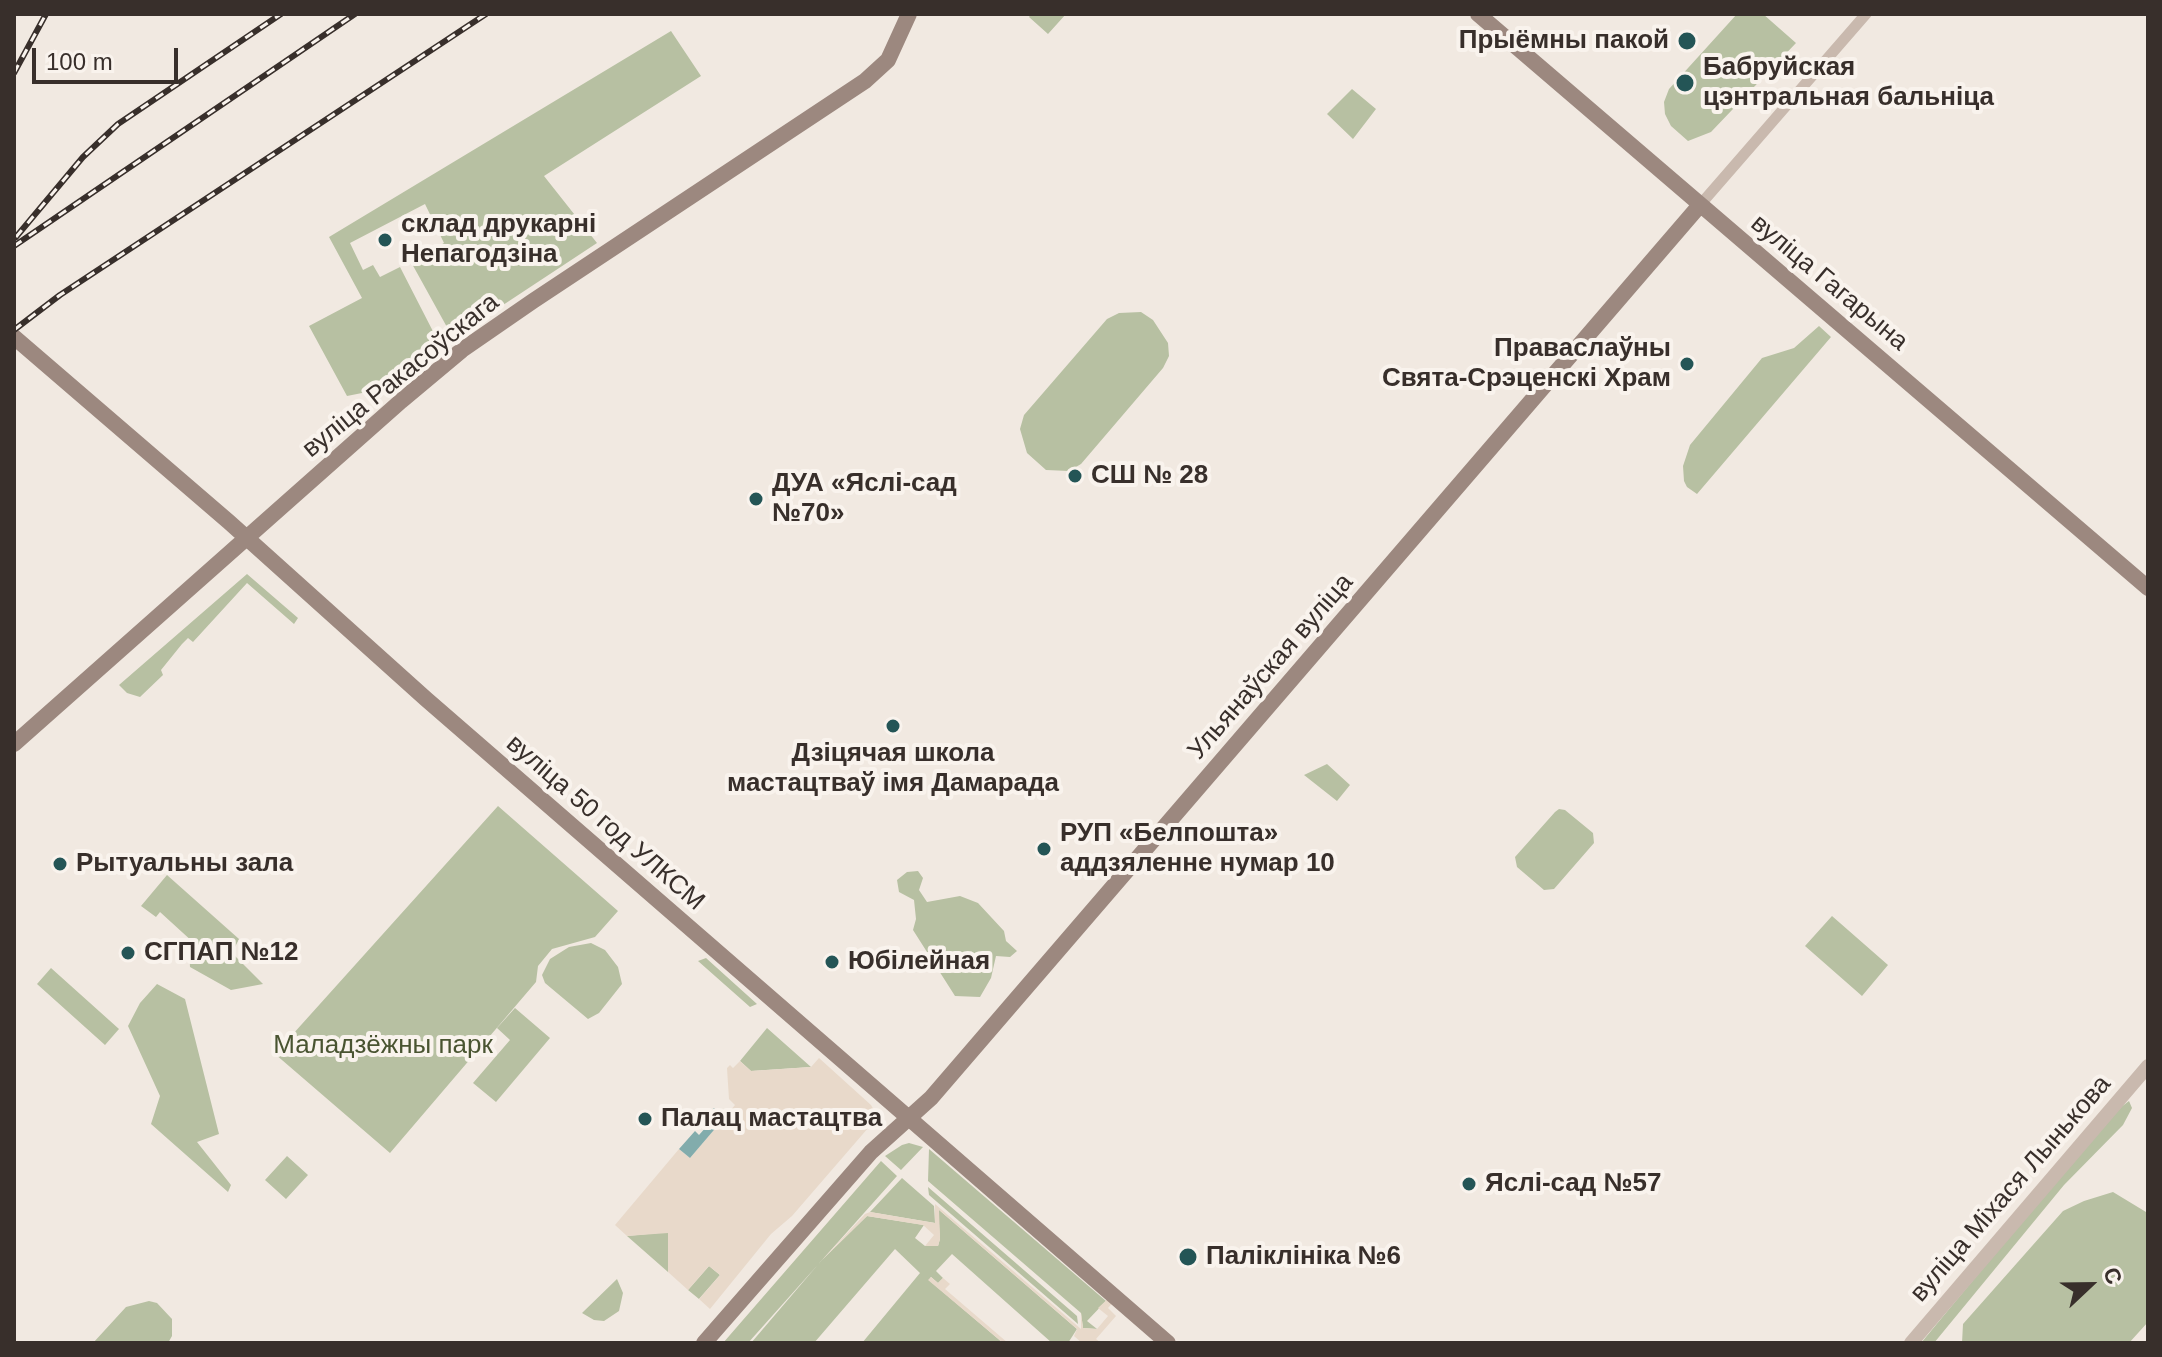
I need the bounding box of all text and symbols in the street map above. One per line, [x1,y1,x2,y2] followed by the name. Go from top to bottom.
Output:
[1459,25,1669,57] place label: Прыёмны пакой
[1676,30,1698,52] marker: Прыёмны пакой
[36,32,182,82] scale bar
[46,48,113,75] text: 100 m
[1703,52,1994,114] place label: Бабруйская цэнтральная бальніца
[1674,72,1696,94] marker: Бабруйская цэнтральная бальніца
[1744,208,1914,358] street label: вуліца Гагарына
[401,209,596,270] place label: склад друкарні Непагодзіна
[376,231,394,249] marker: склад друкарні Непагодзіна
[296,287,506,465] street label: вуліца Ракасоўскага
[1382,333,1671,394] place label: Праваслаўны Свята-Срэценскі Храм
[1678,355,1696,373] marker: Праваслаўны Свята-Срэценскі Храм
[1091,460,1208,492] place label: СШ № 28
[1066,467,1084,485] marker: СШ № 28
[772,468,957,530] place label: ДУА «Яслі-сад №70»
[747,490,765,508] marker: ДУА «Яслі-сад №70»
[1182,568,1360,766] street label: Ульянаўская вуліца
[884,717,902,735] marker: Дзіцячая школа мастацтваў імя Дамарада
[500,728,710,918] street label: вуліца 50 год УЛКСМ
[727,738,1059,800] place label: Дзіцячая школа мастацтваў імя Дамарада
[1060,818,1335,880] place label: РУП «Белпошта» аддзяленне нумар 10
[1035,840,1053,858] marker: РУП «Белпошта» аддзяленне нумар 10
[76,848,293,880] place label: Рытуальны зала
[51,855,69,873] marker: Рытуальны зала
[144,937,298,969] place label: СГПАП №12
[119,944,137,962] marker: СГПАП №12
[848,946,990,978] place label: Юбілейная
[823,953,841,971] marker: Юбілейная
[273,1030,493,1062] park label: Маладзёжны парк
[1904,1069,2118,1309] street label: вуліца Міхася Лынькова
[661,1103,882,1135] place label: Палац мастацтва
[636,1110,654,1128] marker: Палац мастацтва
[1485,1168,1661,1200] place label: Яслі-сад №57
[1460,1175,1478,1193] marker: Яслі-сад №57
[1206,1241,1401,1273] place label: Паліклініка №6
[2050,1245,2130,1325] north arrow
[1177,1246,1199,1268] marker: Паліклініка №6
[2098,1264,2127,1288] text: С

